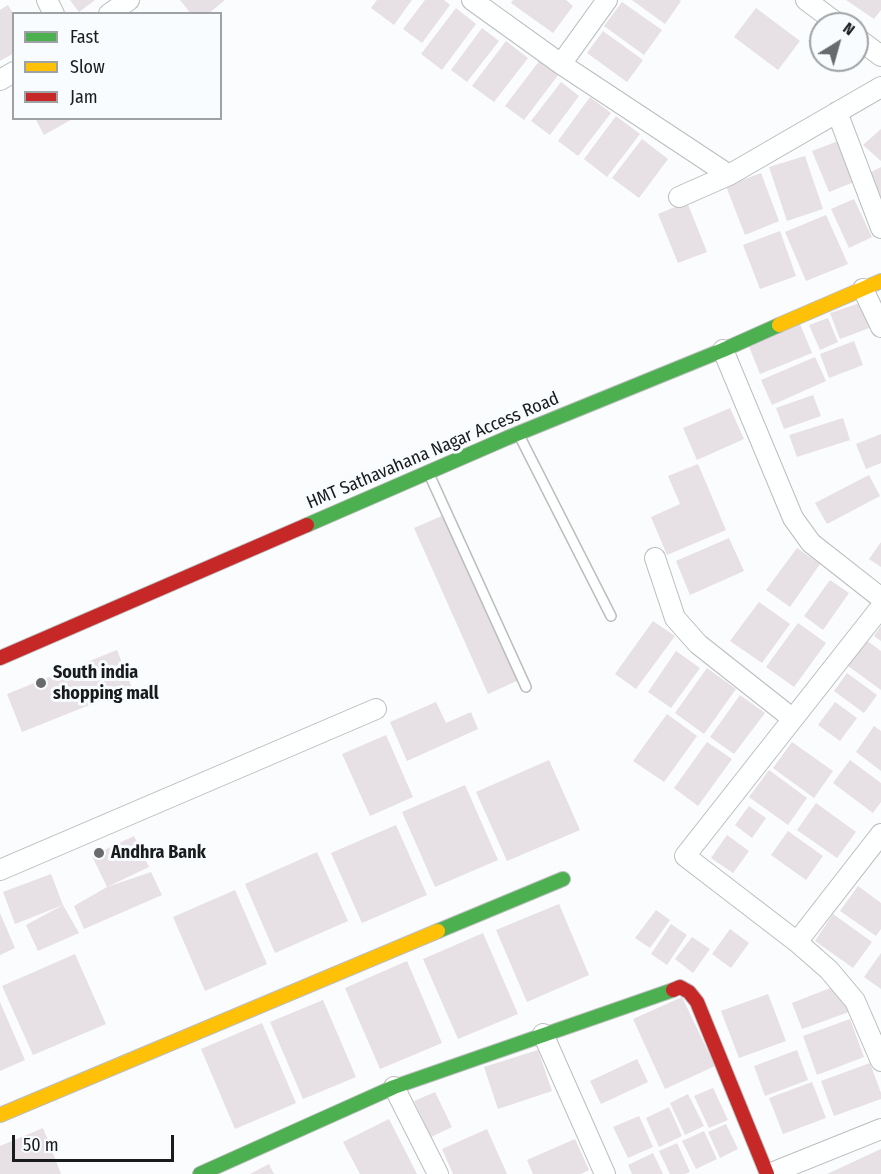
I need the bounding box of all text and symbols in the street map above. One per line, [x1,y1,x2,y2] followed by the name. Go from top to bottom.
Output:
[12,12,222,120] legend
[809,12,869,72] north arrow
[839,18,858,39] text: N
[70,26,99,48] text: Fast
[70,56,105,78] text: Slow
[70,86,98,108] text: Jam
[304,388,562,514] street label: HMT Sathavahana Nagar Access Road
[53,662,159,704] place label: South india shopping mall
[34,676,48,690] marker: South india shopping mall
[111,842,206,864] place label: Andhra Bank
[92,846,106,860] marker: Andhra Bank
[15,1123,177,1161] scale bar
[23,1134,59,1156] text: 50 m

